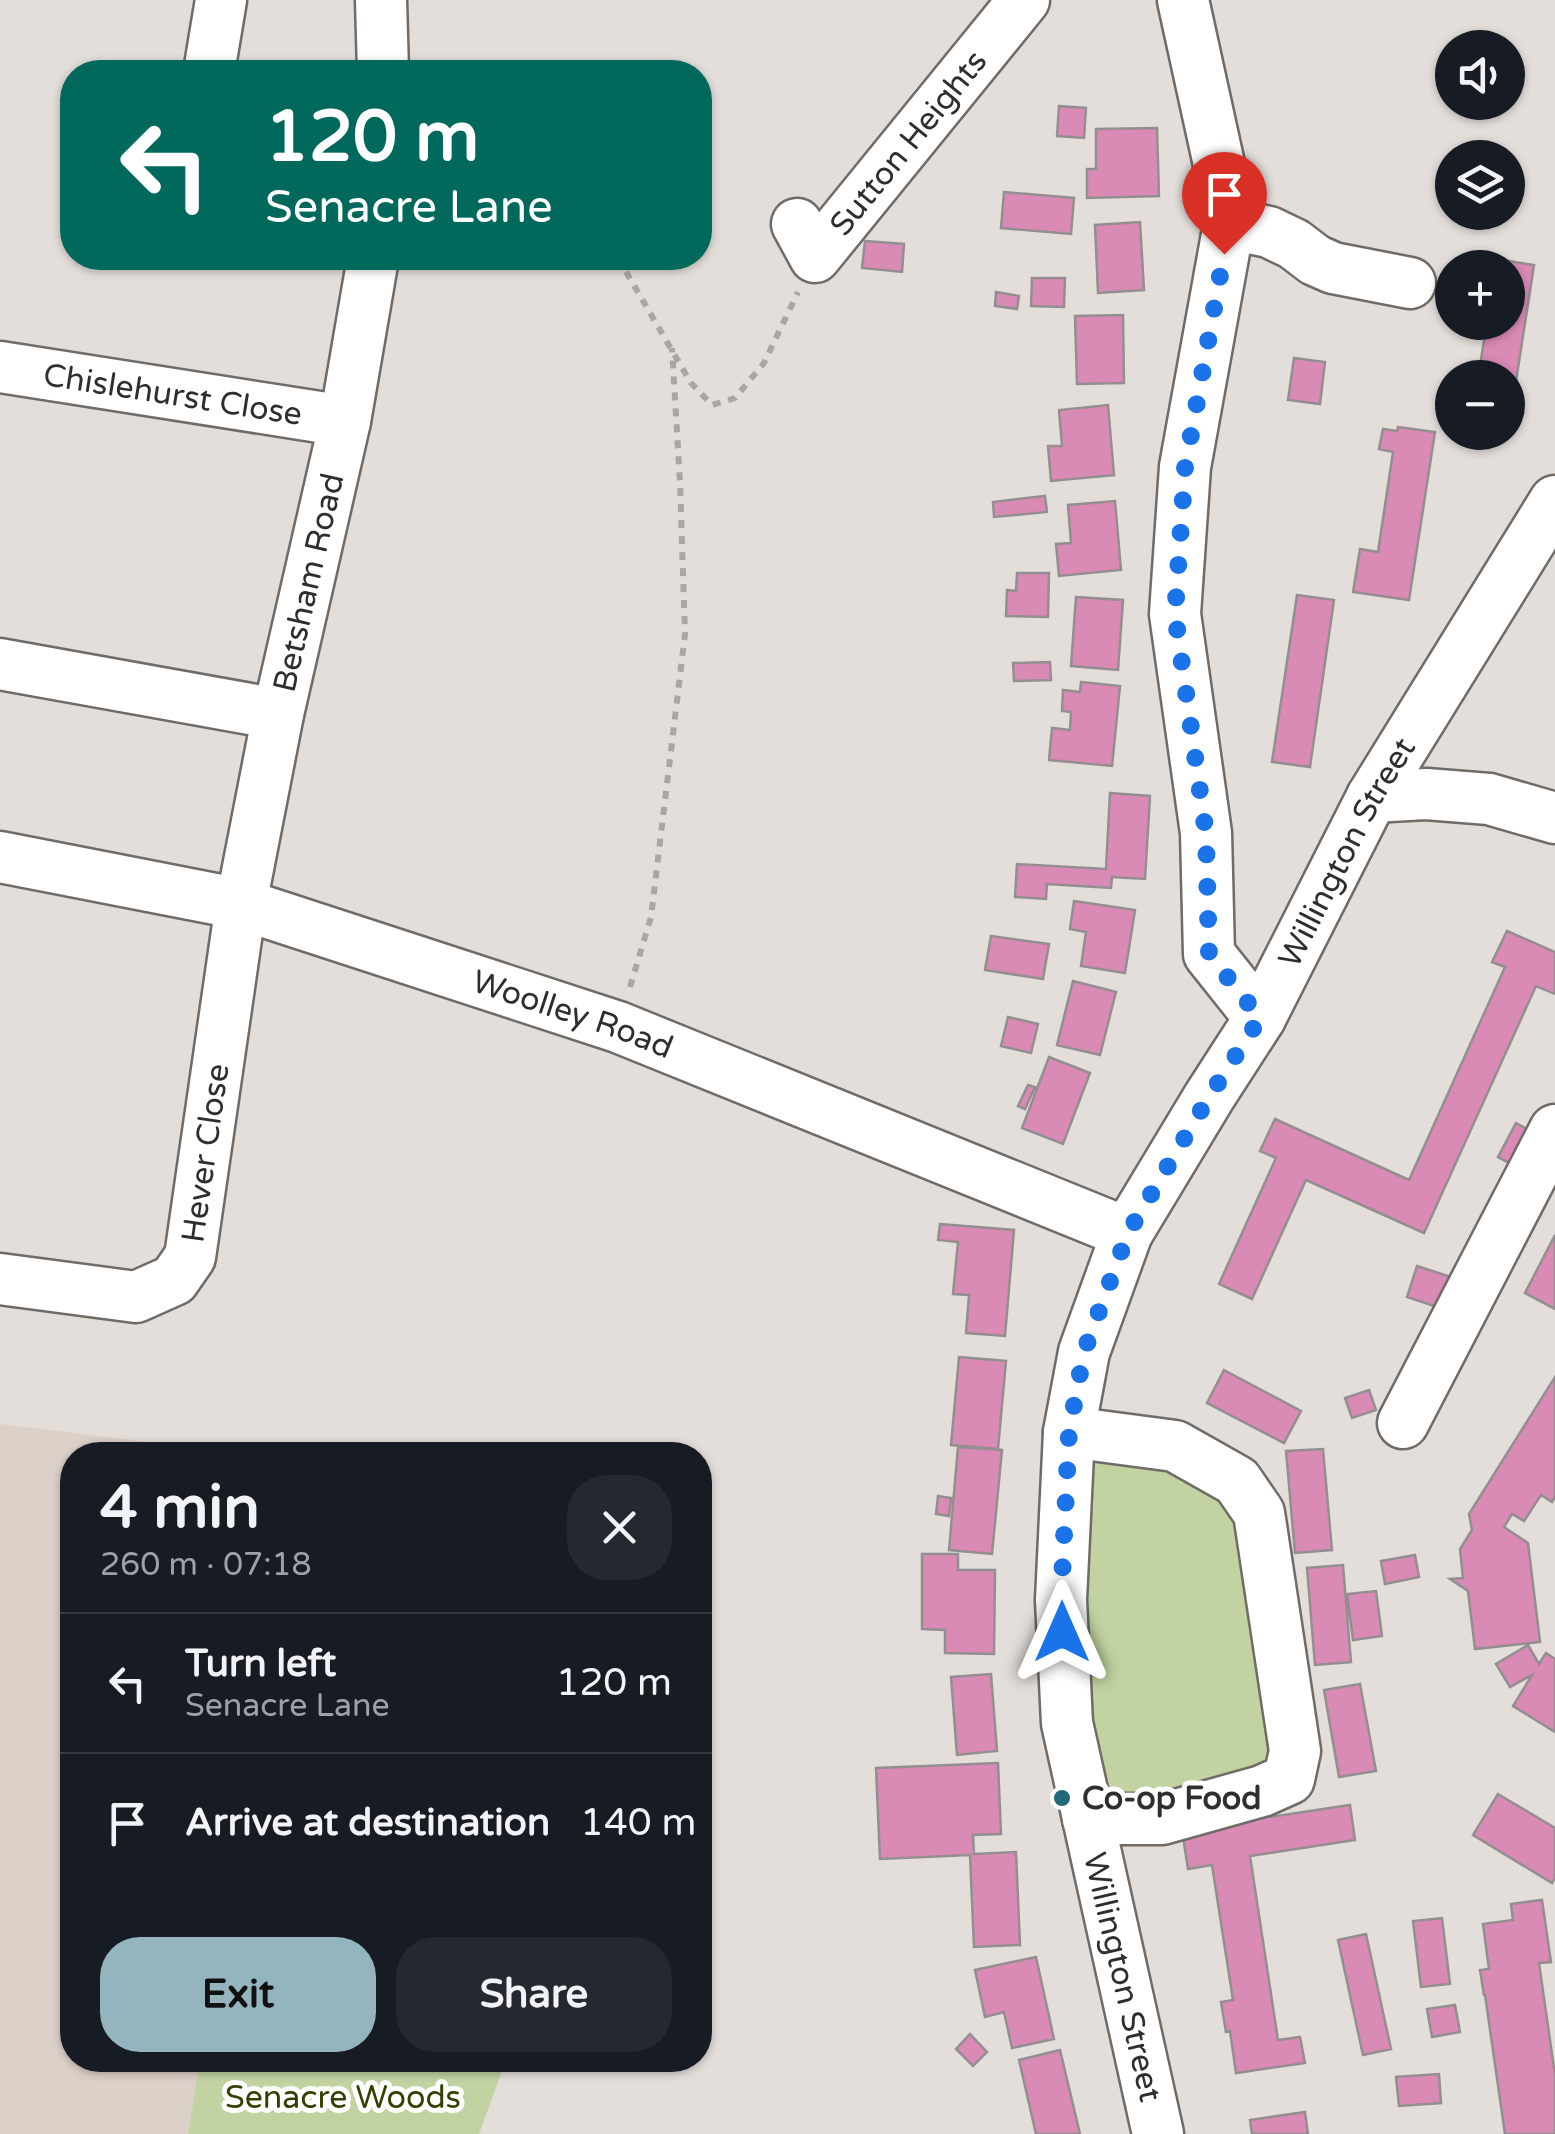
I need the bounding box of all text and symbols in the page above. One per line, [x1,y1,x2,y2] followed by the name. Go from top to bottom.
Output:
[1435,30,1525,450] map controls
[1435,30,1525,120] button: sound
[822,43,995,243] street label: Sutton Heights
[265,96,479,180] text: 120 m
[100,100,230,230] icon: left
[1435,140,1525,230] button: layers
[1182,152,1267,255] pin
[1197,167,1252,222] icon: arrive
[265,181,553,235] text: Senacre Lane
[1435,250,1525,340] button: +
[41,356,305,434] street label: Chislehurst Close
[1435,360,1525,450] button: −
[266,470,352,696] street label: Betsham Road
[1271,731,1424,974] street label: Willington Street
[467,963,678,1067] street label: Woolley Road
[174,1061,238,1245] street label: Hever Close
[100,1472,260,1544] text: 4 min
[567,1475,672,1580] button: close
[100,1546,312,1584] text: 260 m · 07:18
[1010,1580,1114,1684] position arrow
[185,1641,336,1687] text: Turn left
[100,1656,155,1711] icon: left
[556,1660,672,1706] text: 120 m
[185,1687,390,1725] text: Senacre Lane
[1082,1780,1262,1818] place label: Co-op Food
[1051,1787,1073,1809] marker: Co-op Food
[100,1796,155,1851] icon: arrive
[185,1800,550,1846] text: Arrive at destination
[580,1800,696,1846] text: 140 m
[1075,1849,1169,2105] street label: Willington Street
[100,1937,376,2052] button: Exit
[396,1937,672,2052] button: Share
[225,2079,461,2117] park label: Senacre Woods

